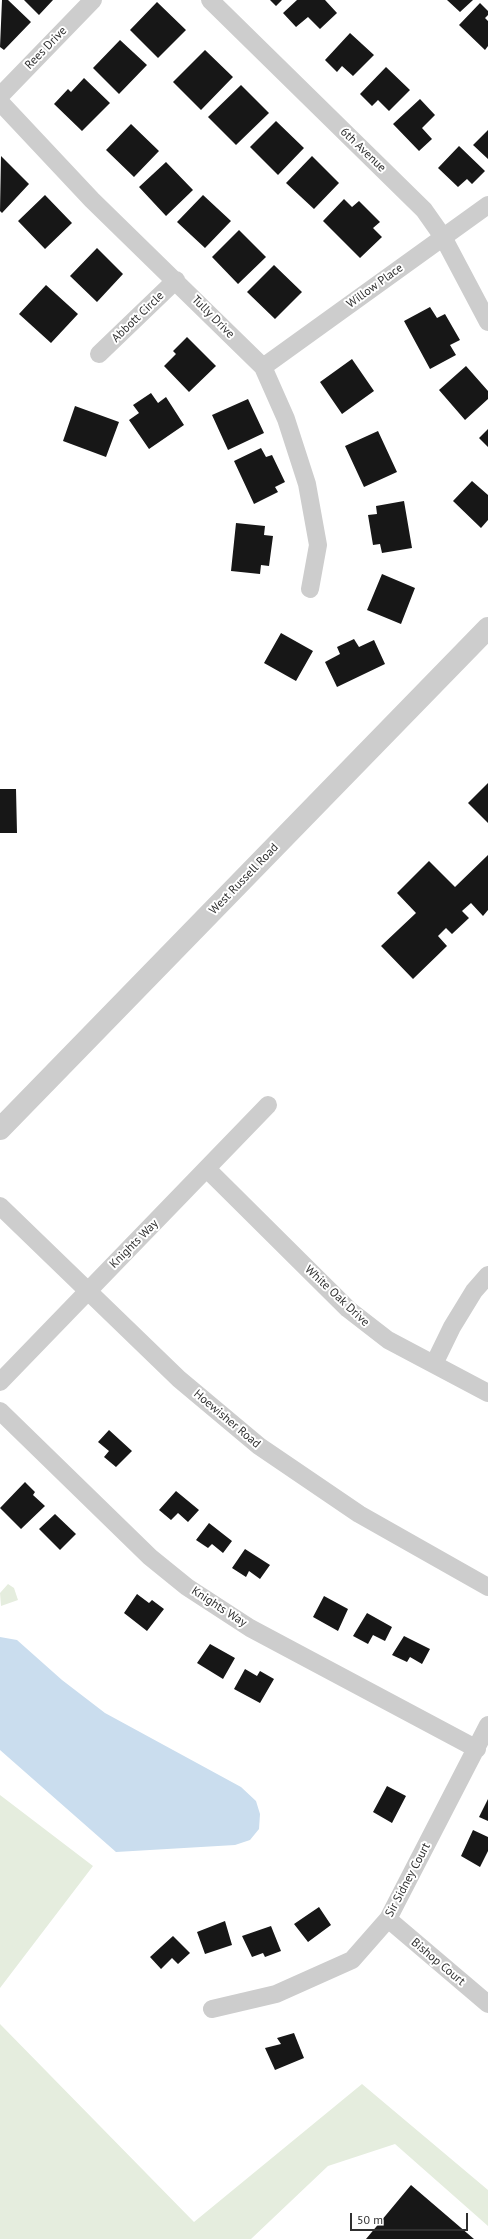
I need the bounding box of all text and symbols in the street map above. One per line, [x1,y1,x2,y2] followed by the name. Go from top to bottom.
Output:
[22,24,70,72] street label: Rees Drive
[337,125,389,175] street label: 6th Avenue
[344,261,406,311] street label: Willow Place
[109,289,167,345] street label: Abbott Circle
[189,293,237,341] street label: Tully Drive
[206,840,282,918] street label: West Russell Road
[107,1217,161,1271] street label: Knights Way
[302,1262,372,1330] street label: White Oak Drive
[191,1387,263,1451] street label: Hoewisher Road
[189,1584,249,1630] street label: Knights Way
[382,1840,434,1920] street label: Sir Sidney Court
[408,1935,468,1989] street label: Bishop Court
[352,2205,470,2231] scale bar
[357,2212,383,2227] text: 50 m

